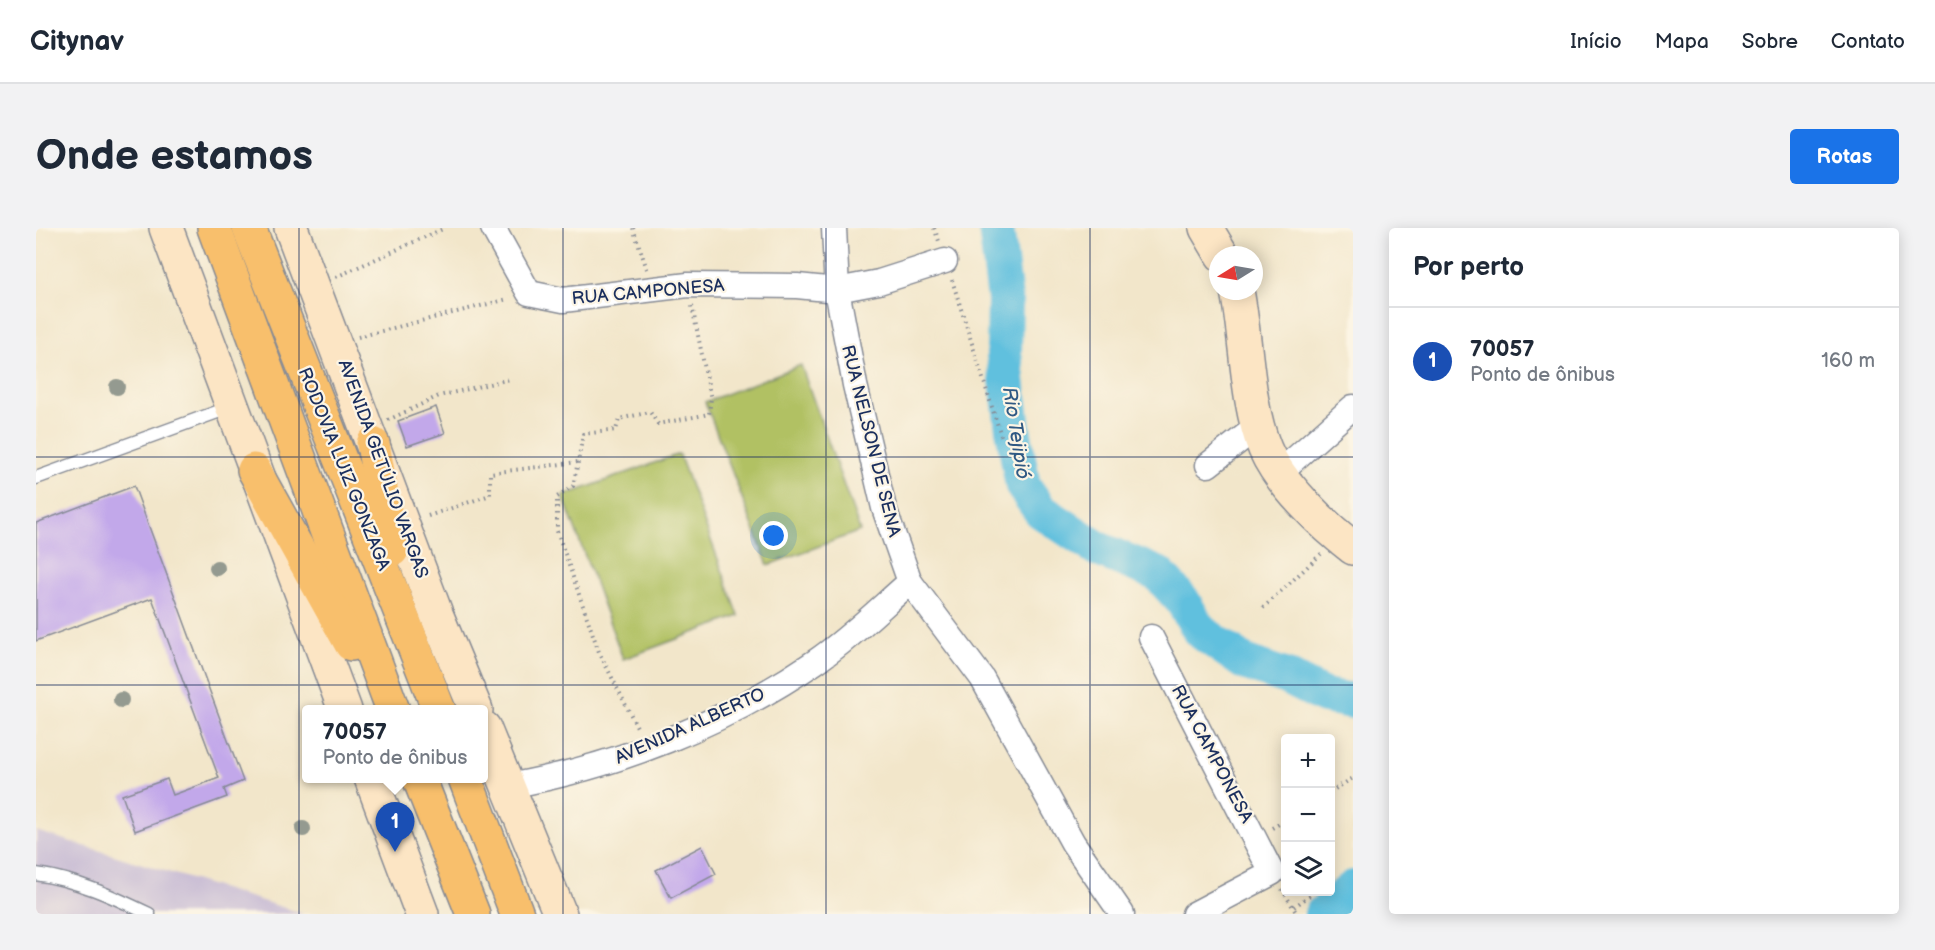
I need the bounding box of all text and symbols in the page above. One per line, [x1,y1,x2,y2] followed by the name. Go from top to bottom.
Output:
[30,25,124,58] text: Citynav
[1570,29,1622,54] text: Início
[1655,29,1709,54] text: Mapa
[1742,29,1798,54] text: Sobre
[1831,29,1905,54] text: Contato
[1790,129,1899,184] button: Rotas
[36,131,313,182] text: Onde estamos
[1209,246,1263,300] north arrow
[1413,252,1524,283] text: Por perto
[571,275,725,309] street label: RUA CAMPONESA
[1470,336,1534,363] text: 70057
[837,343,905,539] street label: RUA NELSON DE SENA
[1428,349,1437,373] text: 1
[1821,349,1875,373] text: 160 m
[334,356,434,581] street label: AVENIDA GETÚLIO VARGAS
[1470,363,1615,387] text: Ponto de ônibus
[294,365,394,573] street label: RODOVIA LUIZ GONZAGA
[997,385,1035,481] water label: Rio Tejipió
[759,521,788,550] your location
[1167,682,1257,826] street label: RUA CAMPONESA
[612,684,768,768] street label: AVENIDA ALBERTO
[302,705,488,783] popup
[323,719,387,746] text: 70057
[1281,734,1335,896] map controls
[1281,734,1335,788] button: +
[323,746,467,770] text: Ponto de ônibus
[1281,788,1335,842] button: −
[376,802,414,852] pin: 1
[1281,842,1335,896] button: layers

